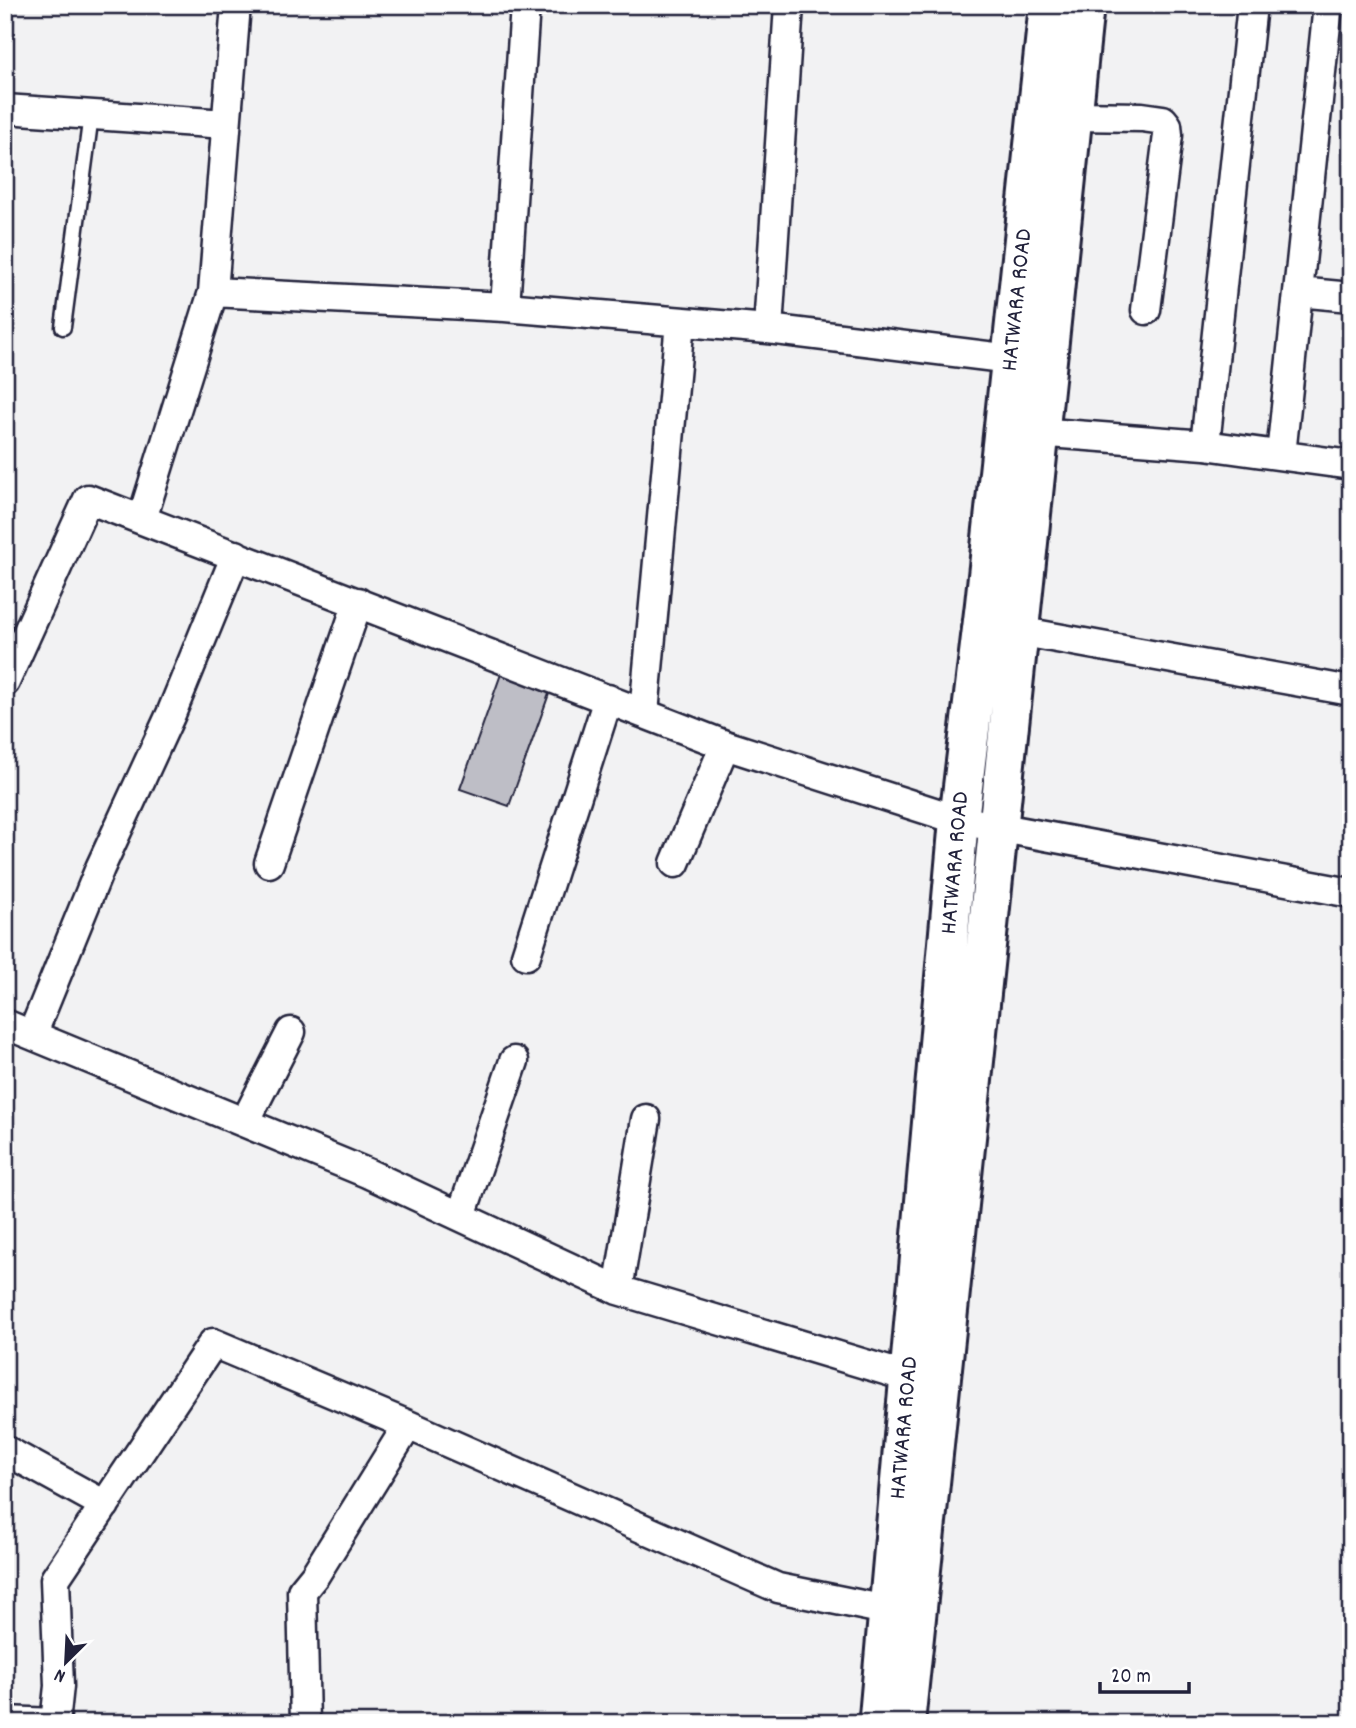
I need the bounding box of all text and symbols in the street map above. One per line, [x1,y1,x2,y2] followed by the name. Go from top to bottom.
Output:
[994,227,1042,373] street label: HATWARA ROAD
[933,790,979,936] street label: HATWARA ROAD
[882,1355,928,1501] street label: HATWARA ROAD
[32,1626,102,1696] north arrow
[1100,1651,1190,1695] scale bar
[51,1660,70,1689] text: N
[1111,1663,1151,1693] text: 20 m

